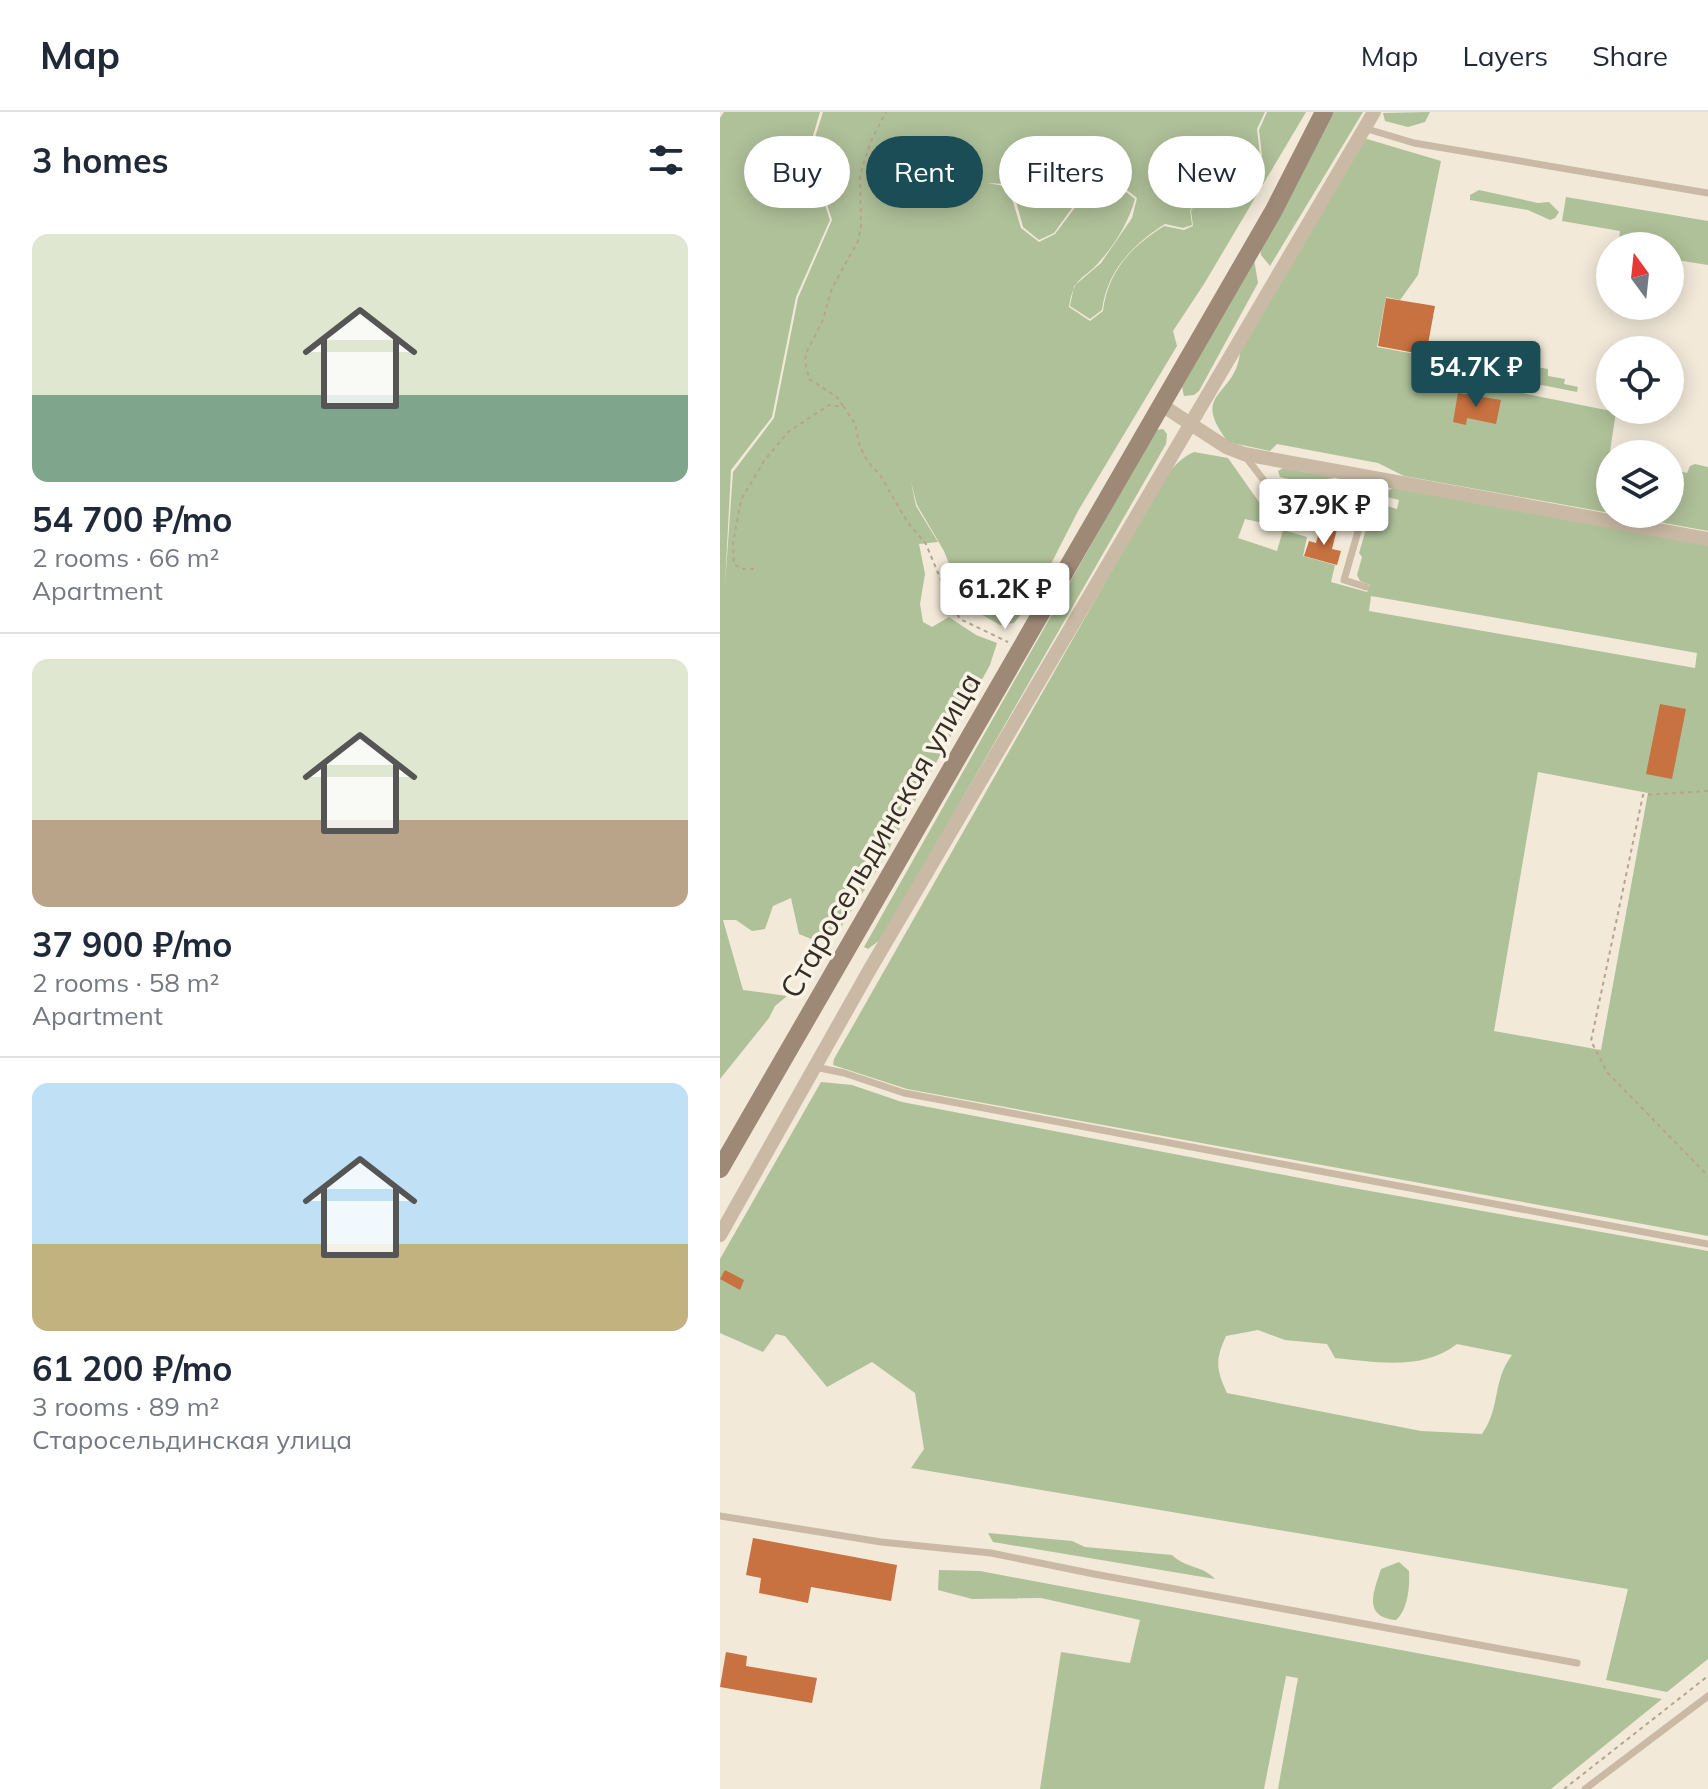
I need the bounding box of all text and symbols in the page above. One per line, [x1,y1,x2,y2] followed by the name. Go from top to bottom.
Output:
[40,31,120,79] text: Map
[1361,38,1418,73] text: Map
[1462,38,1548,73] text: Layers
[1592,38,1668,73] text: Share
[744,136,850,208] chip: Buy
[866,136,983,208] chip: Rent
[999,136,1132,208] chip: Filters
[1148,136,1265,208] chip: New
[644,138,688,182] icon: filters
[32,139,169,182] text: 3 homes
[1596,232,1684,320] north arrow
[1596,232,1684,528] map controls
[288,286,432,430] icon: home
[1596,336,1684,424] button: locate
[1402,341,1550,409] pin: 54.7K ₽
[1429,350,1523,383] text: 54.7K ₽
[1596,440,1684,528] button: layers
[1250,479,1398,547] pin: 37.9K ₽
[1277,488,1371,521] text: 37.9K ₽
[32,498,232,541] text: 54 700 ₽/mo
[32,541,219,574] text: 2 rooms · 66 m²
[931,563,1079,631] pin: 61.2K ₽
[958,572,1052,605] text: 61.2K ₽
[32,574,163,607] text: Apartment
[771,666,989,1004] street label: Старосельдинская улица
[288,711,432,855] icon: home
[32,923,232,966] text: 37 900 ₽/mo
[32,966,219,999] text: 2 rooms · 58 m²
[32,999,163,1032] text: Apartment
[288,1135,432,1279] icon: home
[32,1347,232,1390] text: 61 200 ₽/mo
[32,1390,219,1423] text: 3 rooms · 89 m²
[32,1423,352,1456] text: Старосельдинская улица

